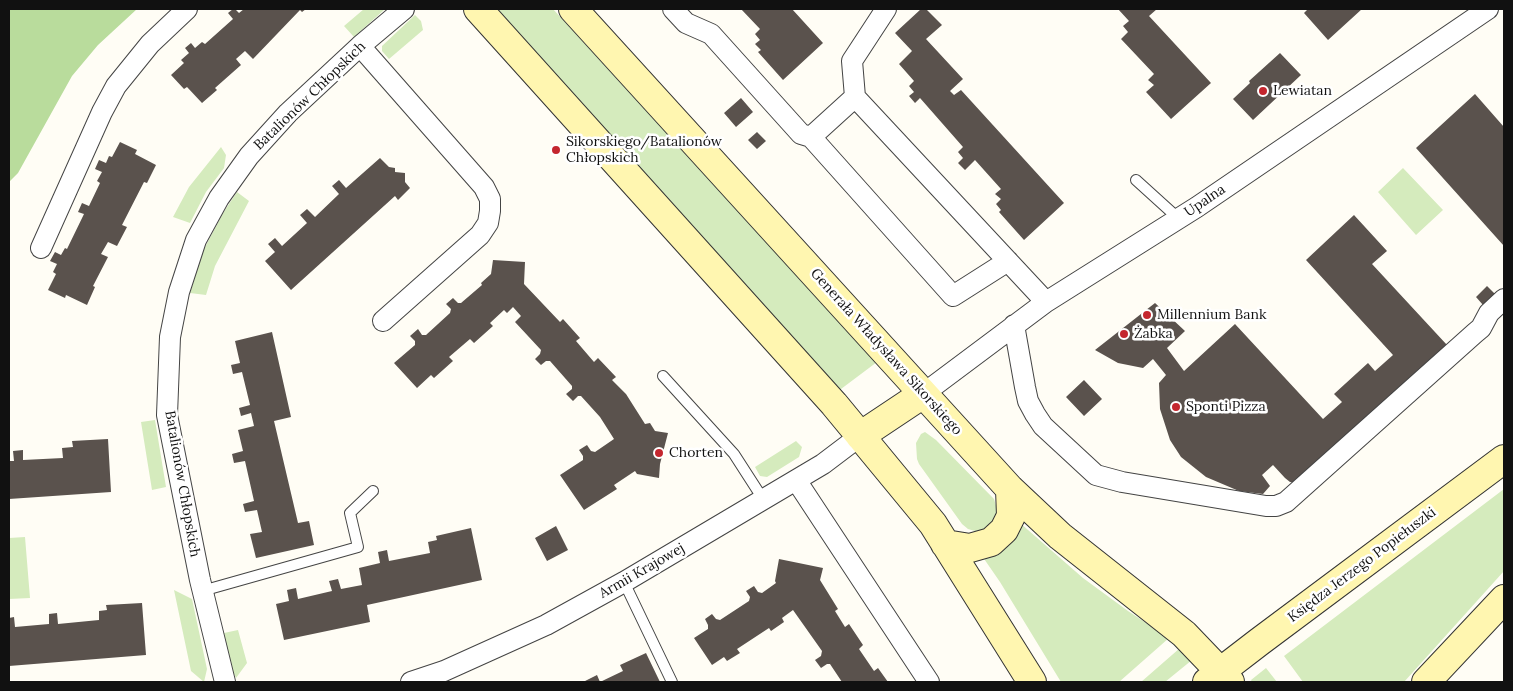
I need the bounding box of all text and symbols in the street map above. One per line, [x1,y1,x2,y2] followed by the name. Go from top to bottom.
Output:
[251,38,369,154] street label: Batalionów Chłopskich
[1273,83,1332,99] place label: Lewiatan
[1257,85,1269,97] marker: Lewiatan
[566,134,722,166] place label: Sikorskiego/Batalionów Chłopskich
[550,144,562,156] marker: Sikorskiego/Batalionów Chłopskich
[1181,181,1229,221] street label: Upalna
[807,265,965,439] street label: Generała Władysława Sikorskiego
[1157,307,1266,323] place label: Millennium Bank
[1141,309,1153,321] marker: Millennium Bank
[1134,326,1173,342] place label: Żabka
[1118,328,1130,340] marker: Żabka
[1186,399,1266,415] place label: Sponti Pizza
[1170,401,1182,413] marker: Sponti Pizza
[161,409,203,559] street label: Batalionów Chłopskich
[669,445,723,461] place label: Chorten
[653,447,665,459] marker: Chorten
[1285,504,1439,626] street label: Księdza Jerzego Popiełuszki
[596,540,688,602] street label: Armii Krajowej

